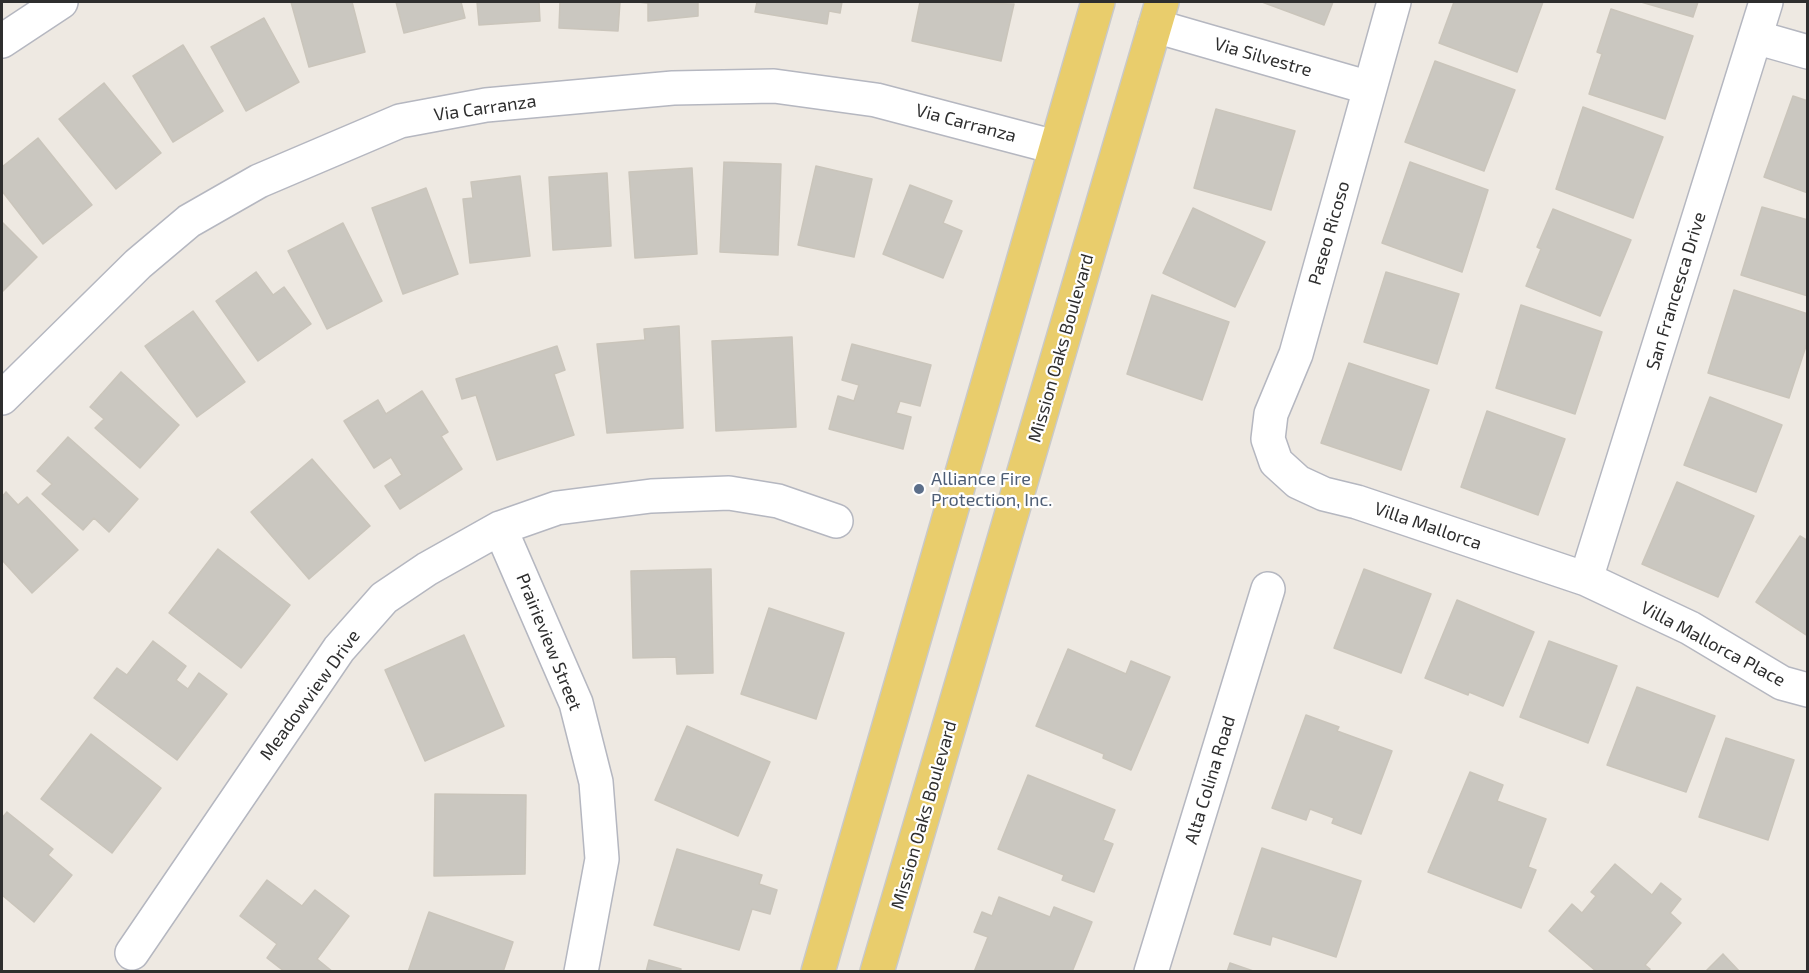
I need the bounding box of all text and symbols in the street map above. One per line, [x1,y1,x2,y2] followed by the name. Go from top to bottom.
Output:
[1212,33,1314,81] street label: Via Silvestre
[432,90,538,126] street label: Via Carranza
[913,99,1019,147] street label: Via Carranza
[1304,178,1354,288] street label: Paseo Ricoso
[1642,209,1710,373] street label: San Francesca Drive
[1024,251,1098,445] street label: Mission Oaks Boulevard
[931,468,1052,510] place label: Alliance Fire Protection, Inc.
[912,482,926,496] marker: Alliance Fire Protection, Inc.
[1371,498,1485,554] street label: Villa Mallorca
[512,570,586,714] street label: Prairieview Street
[1637,597,1789,691] street label: Villa Mallorca Place
[255,626,365,764] street label: Meadowview Drive
[1180,713,1240,847] street label: Alta Colina Road
[887,718,961,912] street label: Mission Oaks Boulevard

